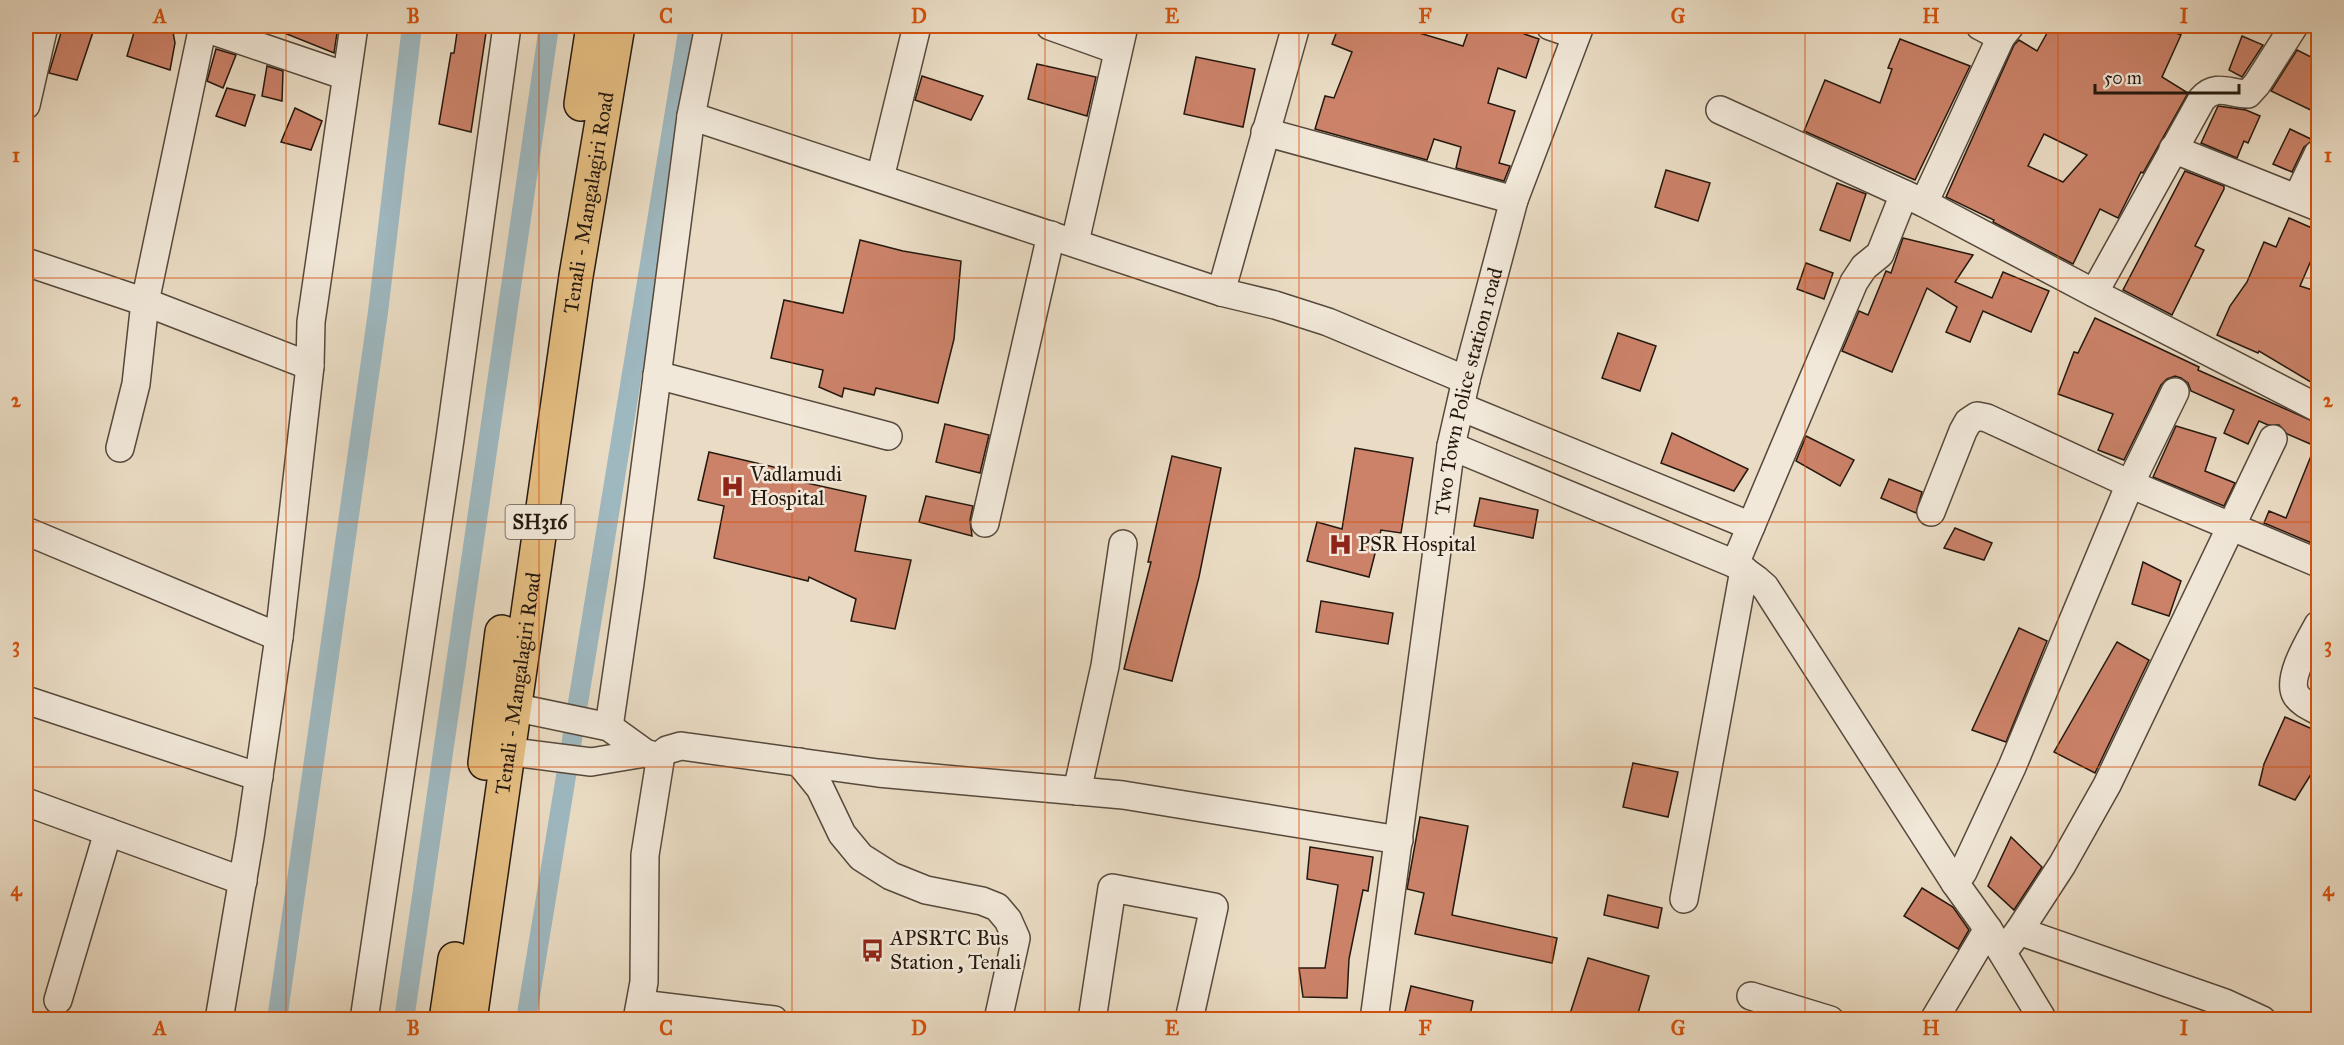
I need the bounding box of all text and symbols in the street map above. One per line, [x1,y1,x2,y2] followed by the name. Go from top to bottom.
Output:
[151,4,167,28] text: A
[406,4,420,28] text: B
[659,4,673,28] text: C
[911,4,927,28] text: D
[1165,4,1180,28] text: E
[1418,4,1432,28] text: F
[1671,4,1686,28] text: G
[1922,4,1940,28] text: H
[2180,4,2189,28] text: I
[2095,57,2239,95] scale bar
[2104,67,2142,89] text: 50 m
[558,89,620,315] street label: Tenali - Mangalagiri Road
[12,143,20,167] text: 1
[2324,143,2332,167] text: 1
[1429,264,1509,517] street label: Two Town Police station road
[11,388,22,412] text: 2
[2323,388,2334,412] text: 2
[749,461,842,511] place label: Vadlamudi Hospital
[719,473,745,499] hospital icon: Vadlamudi Hospital
[506,505,574,539] road number: SH316
[1327,531,1353,557] hospital icon: PSR Hospital
[1358,531,1476,557] place label: PSR Hospital
[489,570,547,796] street label: Tenali - Mangalagiri Road
[12,633,20,658] text: 3
[2324,633,2332,658] text: 3
[10,877,22,902] text: 4
[2322,877,2334,902] text: 4
[889,925,1021,975] place label: APSRTC Bus Station , Tenali
[859,937,885,963] bus stop icon: APSRTC Bus Station , Tenali
[151,1016,167,1040] text: A
[406,1016,420,1040] text: B
[659,1016,673,1040] text: C
[911,1016,927,1040] text: D
[1165,1016,1180,1040] text: E
[1418,1016,1432,1040] text: F
[1671,1016,1686,1040] text: G
[1922,1016,1940,1040] text: H
[2180,1016,2189,1040] text: I

